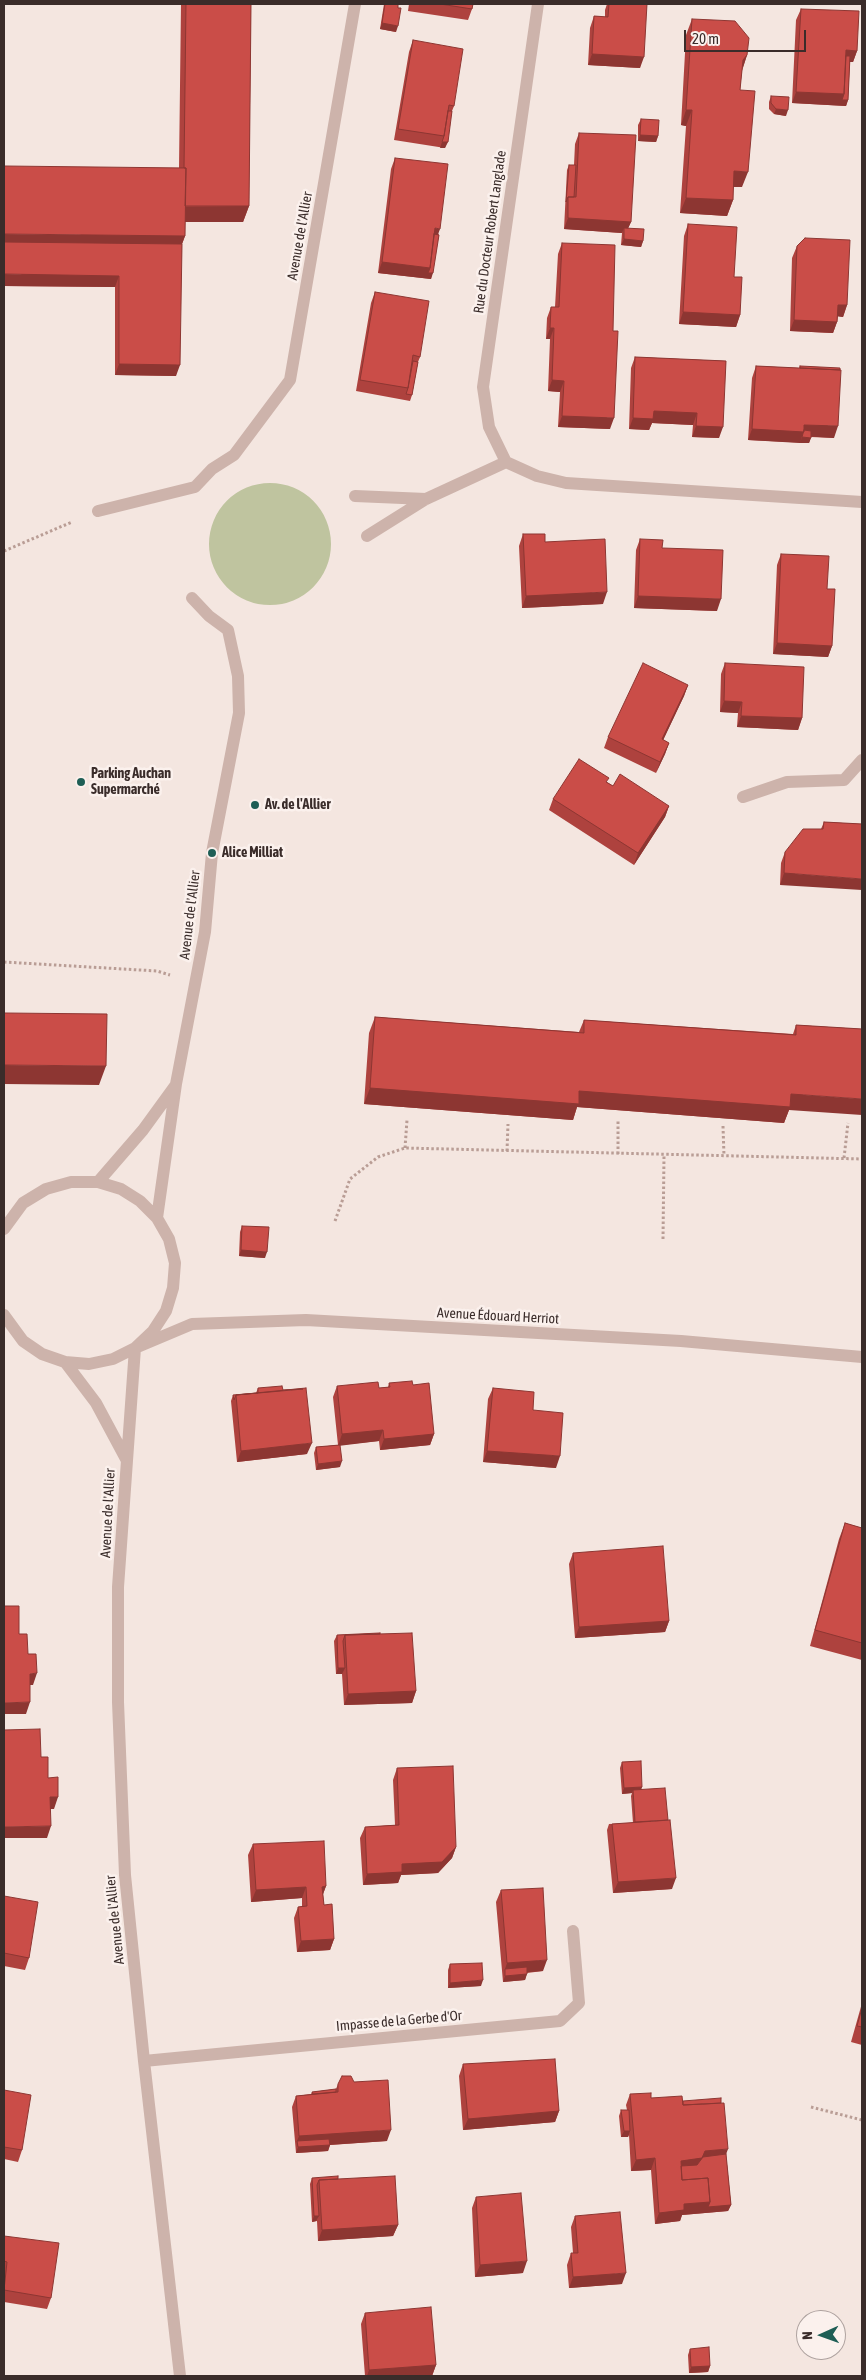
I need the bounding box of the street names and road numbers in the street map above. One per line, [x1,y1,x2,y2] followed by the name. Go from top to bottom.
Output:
[470,149,510,315] street label: Rue du Docteur Robert Langlade
[284,190,316,282] street label: Avenue de l'Allier
[176,870,204,960] street label: Avenue de l'Allier
[436,1304,560,1328] street label: Avenue Édouard Herriot
[97,1468,119,1558] street label: Avenue de l'Allier
[102,1875,128,1965] street label: Avenue de l'Allier
[335,2007,463,2035] street label: Impasse de la Gerbe d'Or

